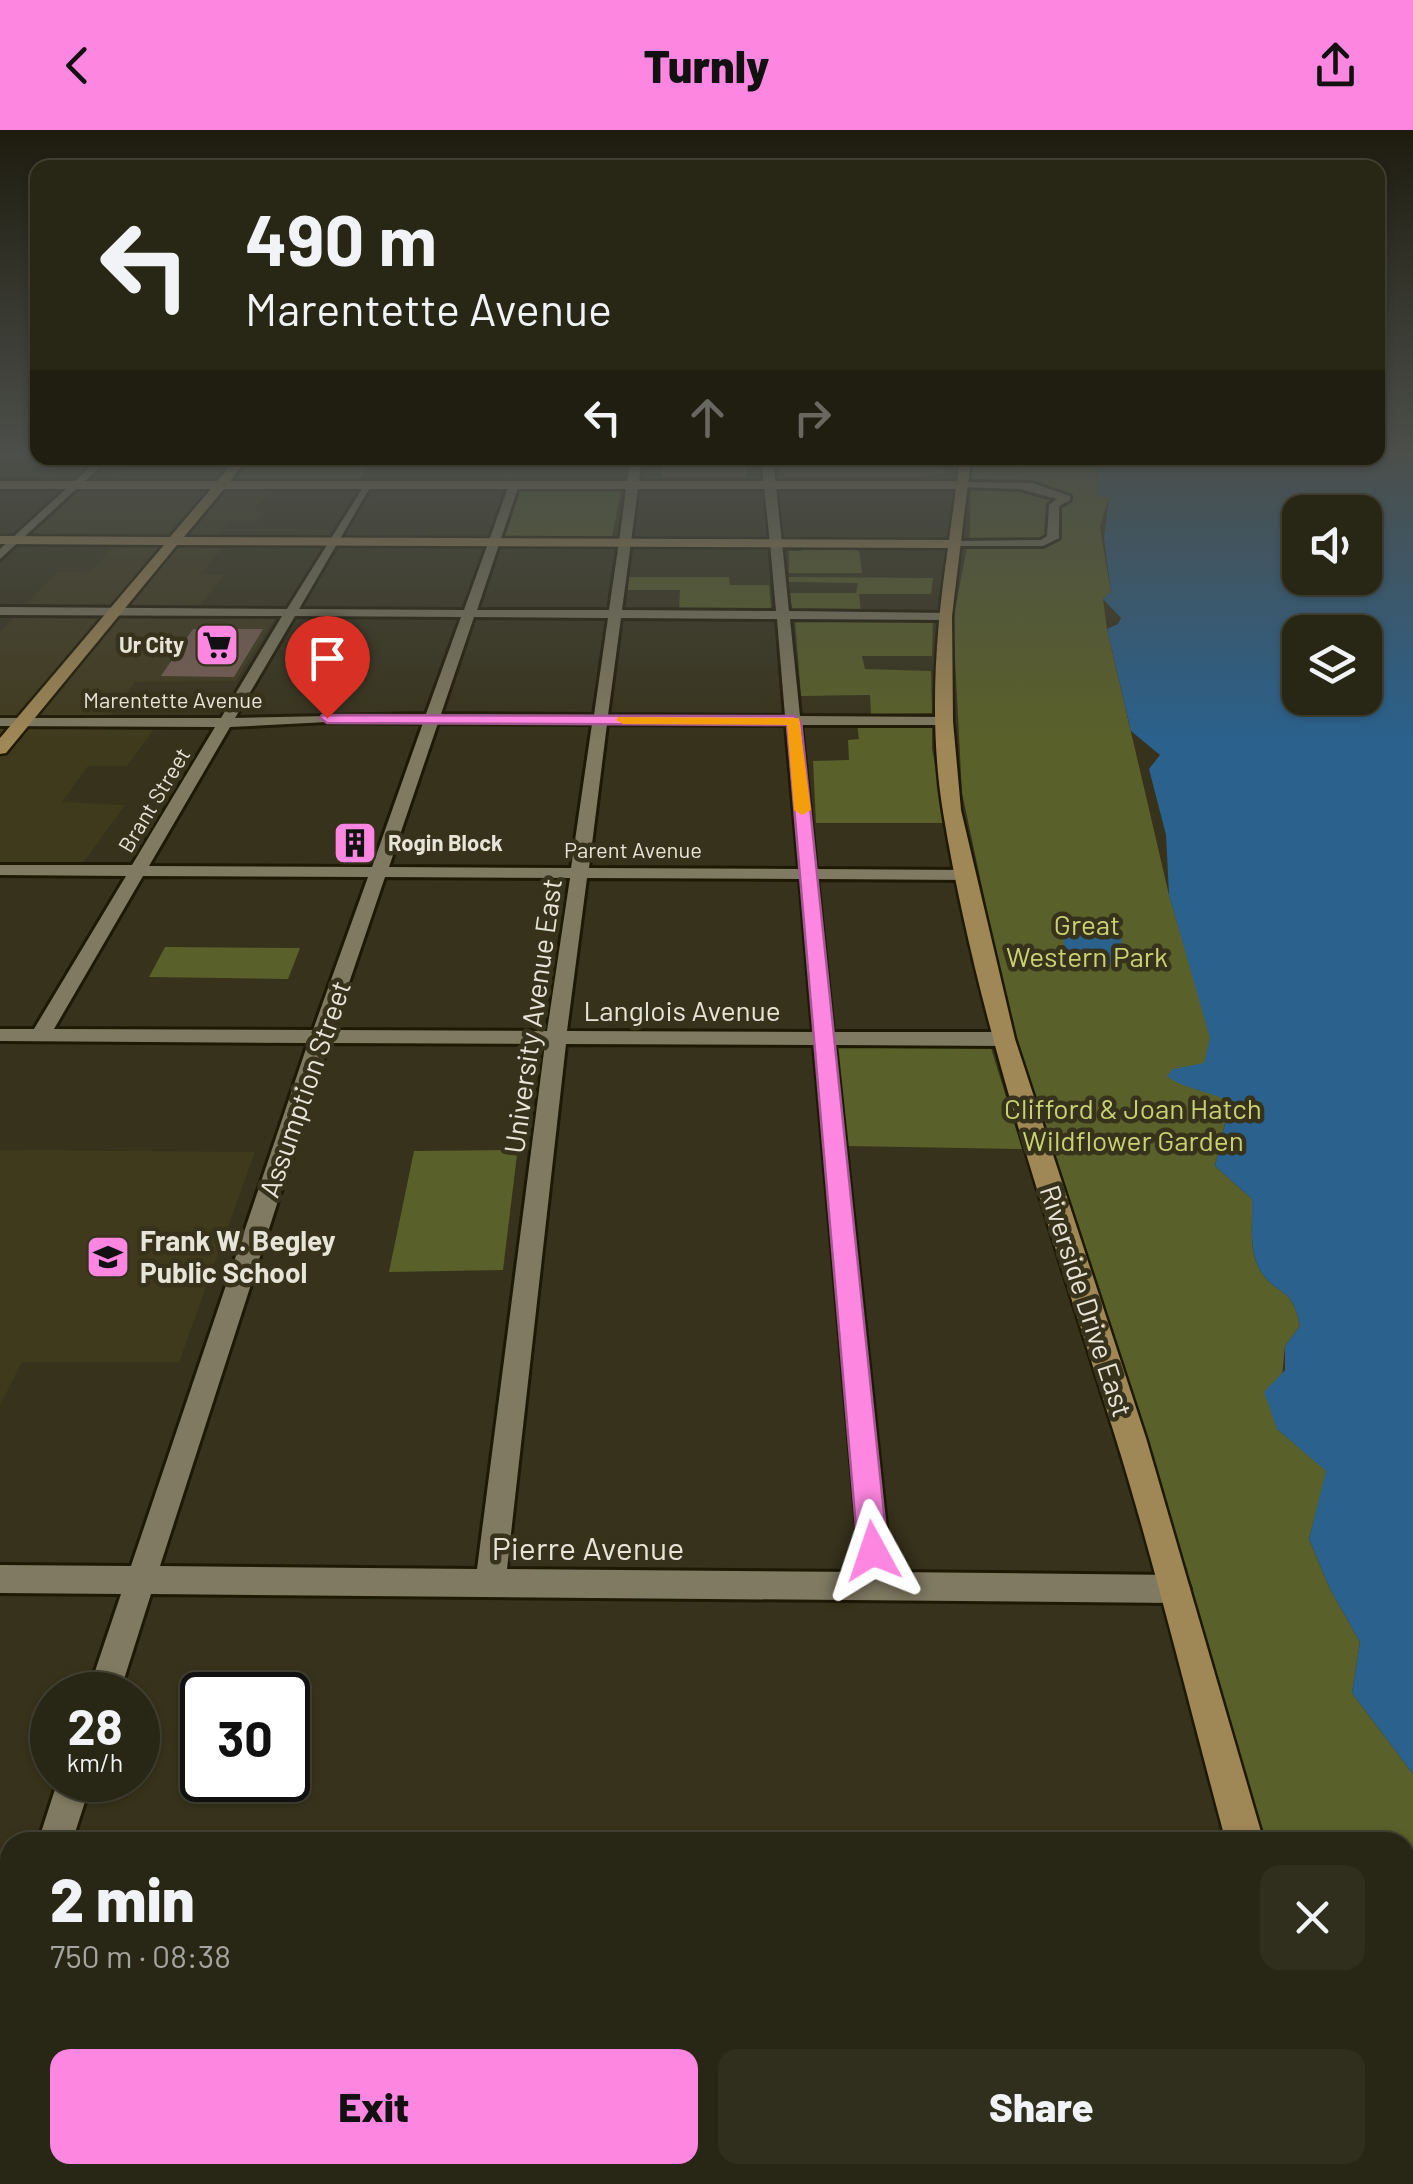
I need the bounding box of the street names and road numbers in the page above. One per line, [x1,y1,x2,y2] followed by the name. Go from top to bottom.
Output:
[83,686,263,712] street label: Marentette Avenue
[112,743,195,856] street label: Brant Street
[564,836,702,862] street label: Parent Avenue
[496,876,568,1155] street label: University Avenue East
[251,976,357,1201] street label: Assumption Street
[583,993,781,1027] street label: Langlois Avenue
[1033,1181,1140,1421] street label: Riverside Drive East
[492,1528,684,1566] street label: Pierre Avenue

